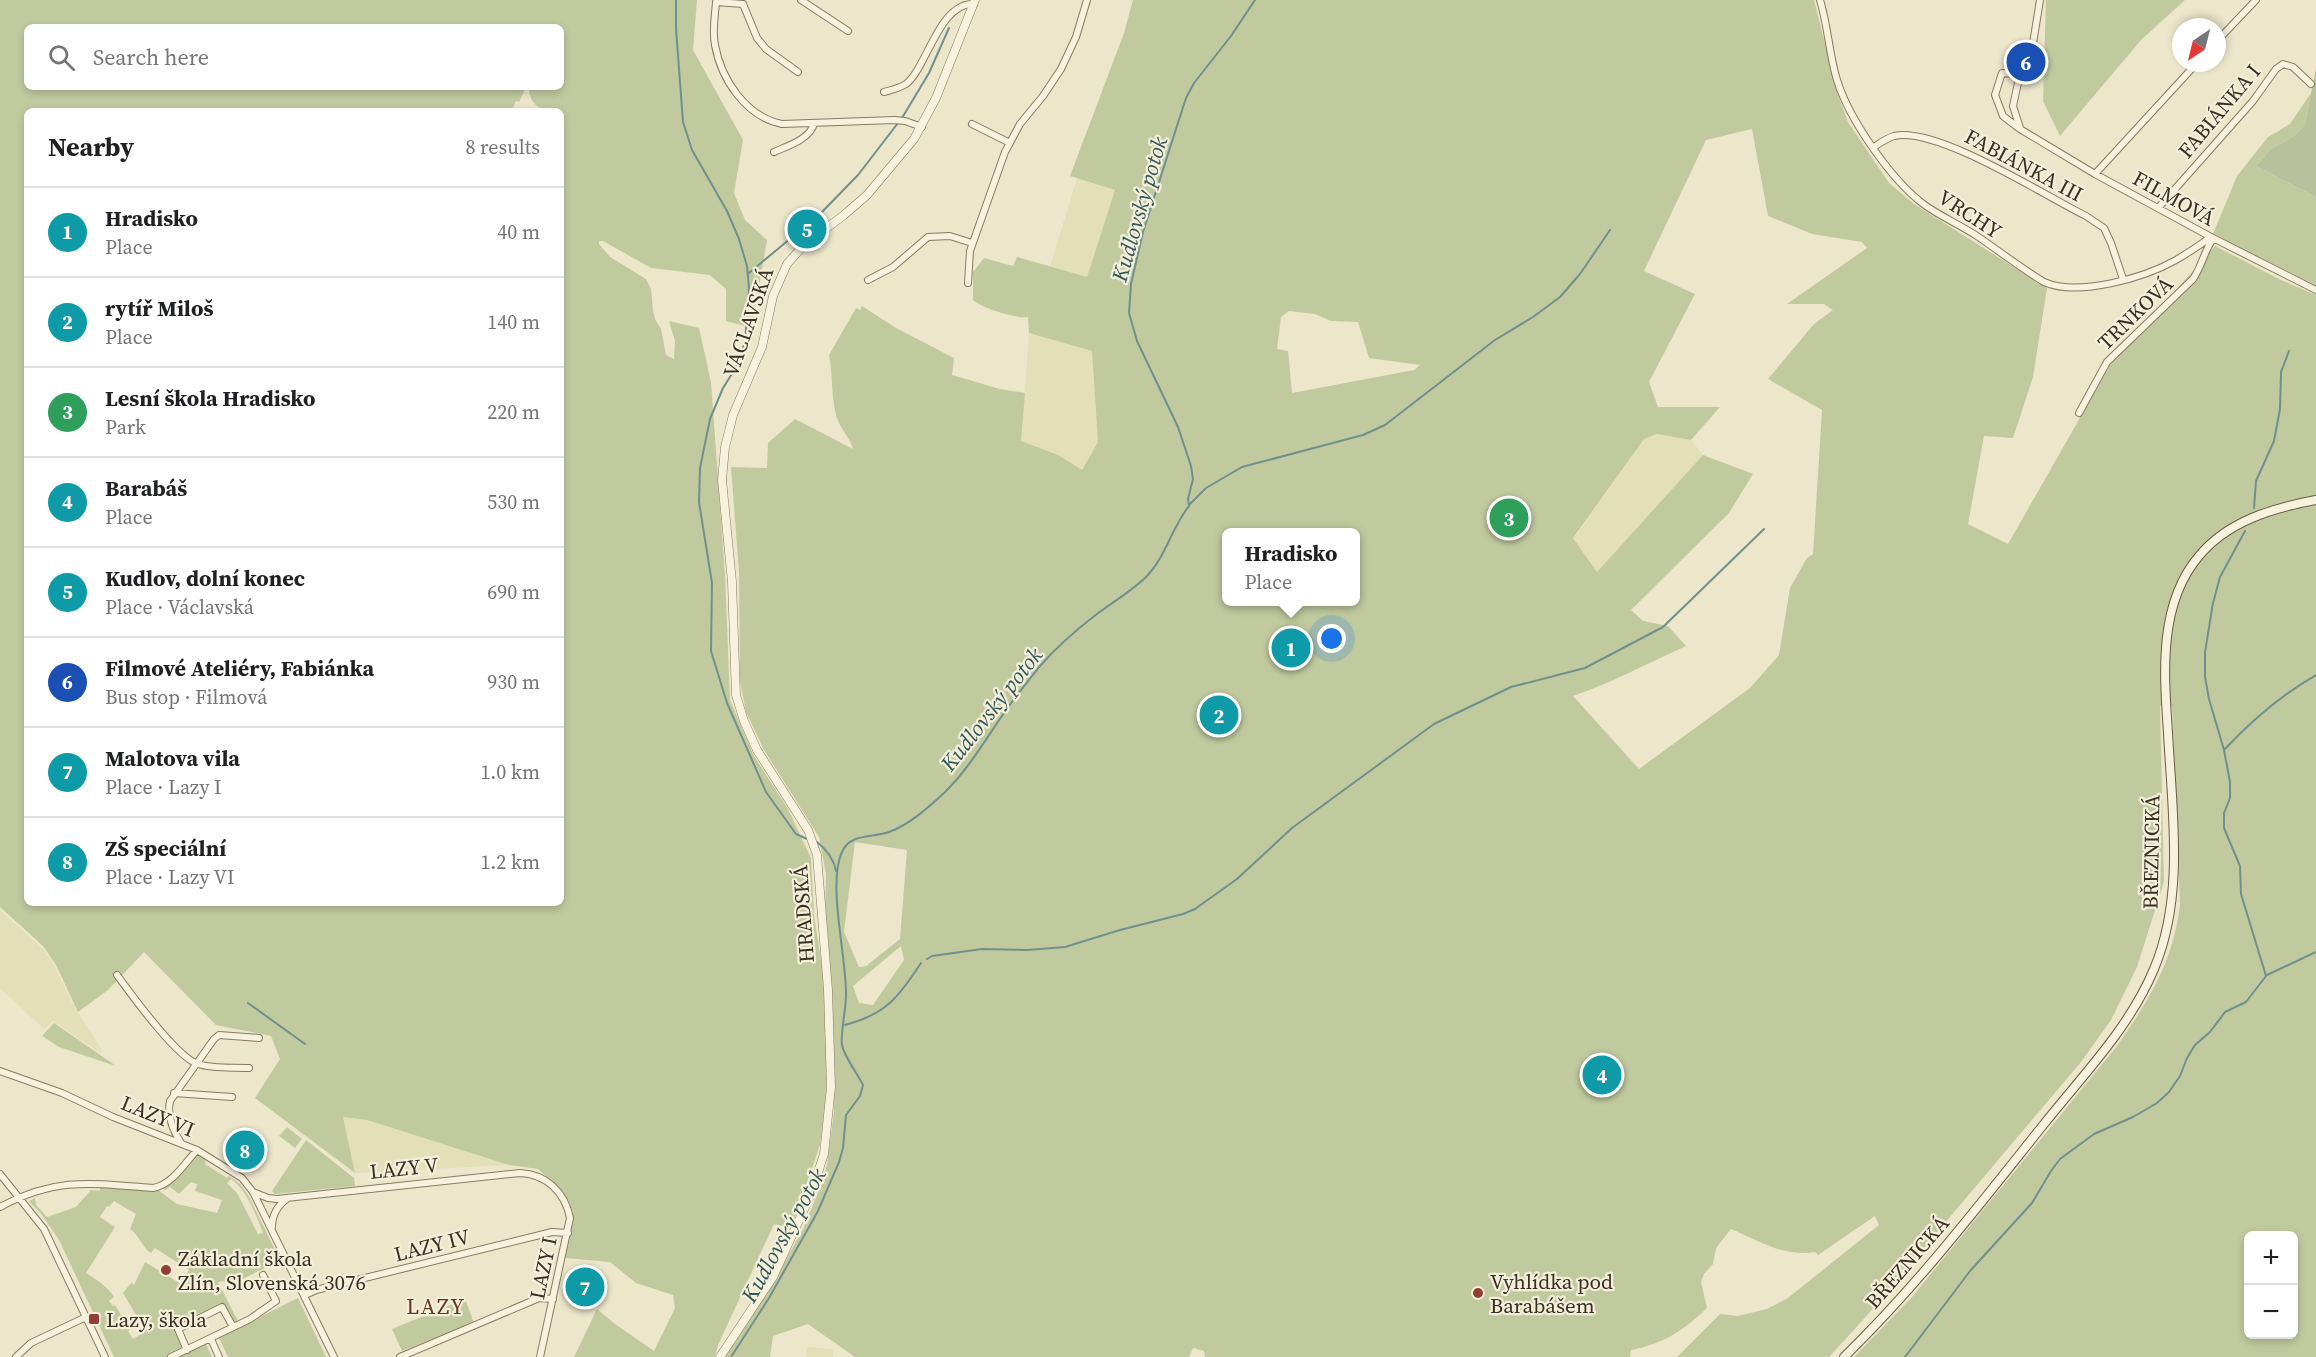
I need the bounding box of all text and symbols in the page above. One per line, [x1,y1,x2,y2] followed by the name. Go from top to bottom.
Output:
[2172,18,2226,72] north arrow
[24,24,564,90] search box
[2006,40,2046,84] pin: 6
[45,41,78,74] icon: search
[93,42,209,72] text: Search here
[2171,58,2267,164] street label: FABIÁNKA I
[1960,122,2088,208] street label: FABIÁNKA III
[48,129,134,165] text: Nearby
[1104,132,1174,286] water label: Kudlovský potok
[465,133,540,161] text: 8 results
[2128,163,2220,233] street label: FILMOVÁ
[1933,183,2008,246] street label: VRCHY
[105,203,198,233] text: Hradisko
[788,206,826,252] pin: 5
[62,218,73,246] text: 1
[497,218,540,246] text: 40 m
[105,233,153,261] text: Place
[716,263,780,381] street label: VÁCLAVSKÁ
[2091,270,2179,356] street label: TRNKOVÁ
[105,293,213,323] text: rytíř Miloš
[62,308,73,336] text: 2
[487,308,540,336] text: 140 m
[105,323,153,351] text: Place
[105,383,315,413] text: Lesní škola Hradisko
[62,398,73,426] text: 3
[487,398,540,426] text: 220 m
[105,413,146,441] text: Park
[105,473,187,503] text: Barabáš
[62,488,73,516] text: 4
[487,488,540,516] text: 530 m
[1490,496,1528,540] pin: 3
[105,503,153,531] text: Place
[1222,528,1360,606] popup
[1244,538,1338,568] text: Hradisko
[105,563,305,593] text: Kudlov, dolní konec
[1244,568,1292,596] text: Place
[62,578,73,606] text: 5
[487,578,540,606] text: 690 m
[105,593,254,621] text: Place · Václavská
[1317,624,1346,653] your location
[1272,626,1310,670] pin: 1
[933,640,1049,778] water label: Kudlovský potok
[105,653,374,683] text: Filmové Ateliéry, Fabiánka
[62,668,73,696] text: 6
[487,668,540,696] text: 930 m
[105,683,267,711] text: Bus stop · Filmová
[1200,692,1238,738] pin: 2
[105,743,240,773] text: Malotova vila
[62,758,73,786] text: 7
[480,758,540,786] text: 1.0 km
[105,773,222,801] text: Place · Lazy I
[2136,794,2166,910] street label: BŘEZNICKÁ
[105,833,226,863] text: ZŠ speciální
[62,848,73,876] text: 8
[480,848,540,876] text: 1.2 km
[105,863,234,891] text: Place · Lazy VI
[785,864,821,964] street label: HRADSKÁ
[1582,1052,1622,1098] pin: 4
[117,1088,199,1144] street label: LAZY VI
[226,1128,264,1172] pin: 8
[368,1150,440,1186] street label: LAZY V
[733,1162,833,1308] water label: Kudlovský potok
[1858,1209,1956,1315] street label: BŘEZNICKÁ
[391,1222,473,1268] street label: LAZY IV
[2244,1231,2298,1339] map controls
[2244,1231,2298,1285] button: +
[522,1234,564,1302] street label: LAZY I
[178,1244,366,1297] place label: Základní škola Zlín, Slovenská 3076
[159,1263,173,1277] marker: Základní škola Zlín, Slovenská 3076
[566,1264,604,1310] pin: 7
[1490,1267,1613,1320] place label: Vyhlídka pod Barabášem
[2244,1285,2298,1339] button: −
[1471,1286,1485,1300] marker: Vyhlídka pod Barabášem
[406,1291,466,1321] district label: LAZY
[106,1305,207,1334] place label: Lazy, škola
[87,1312,101,1326] marker: Lazy, škola

